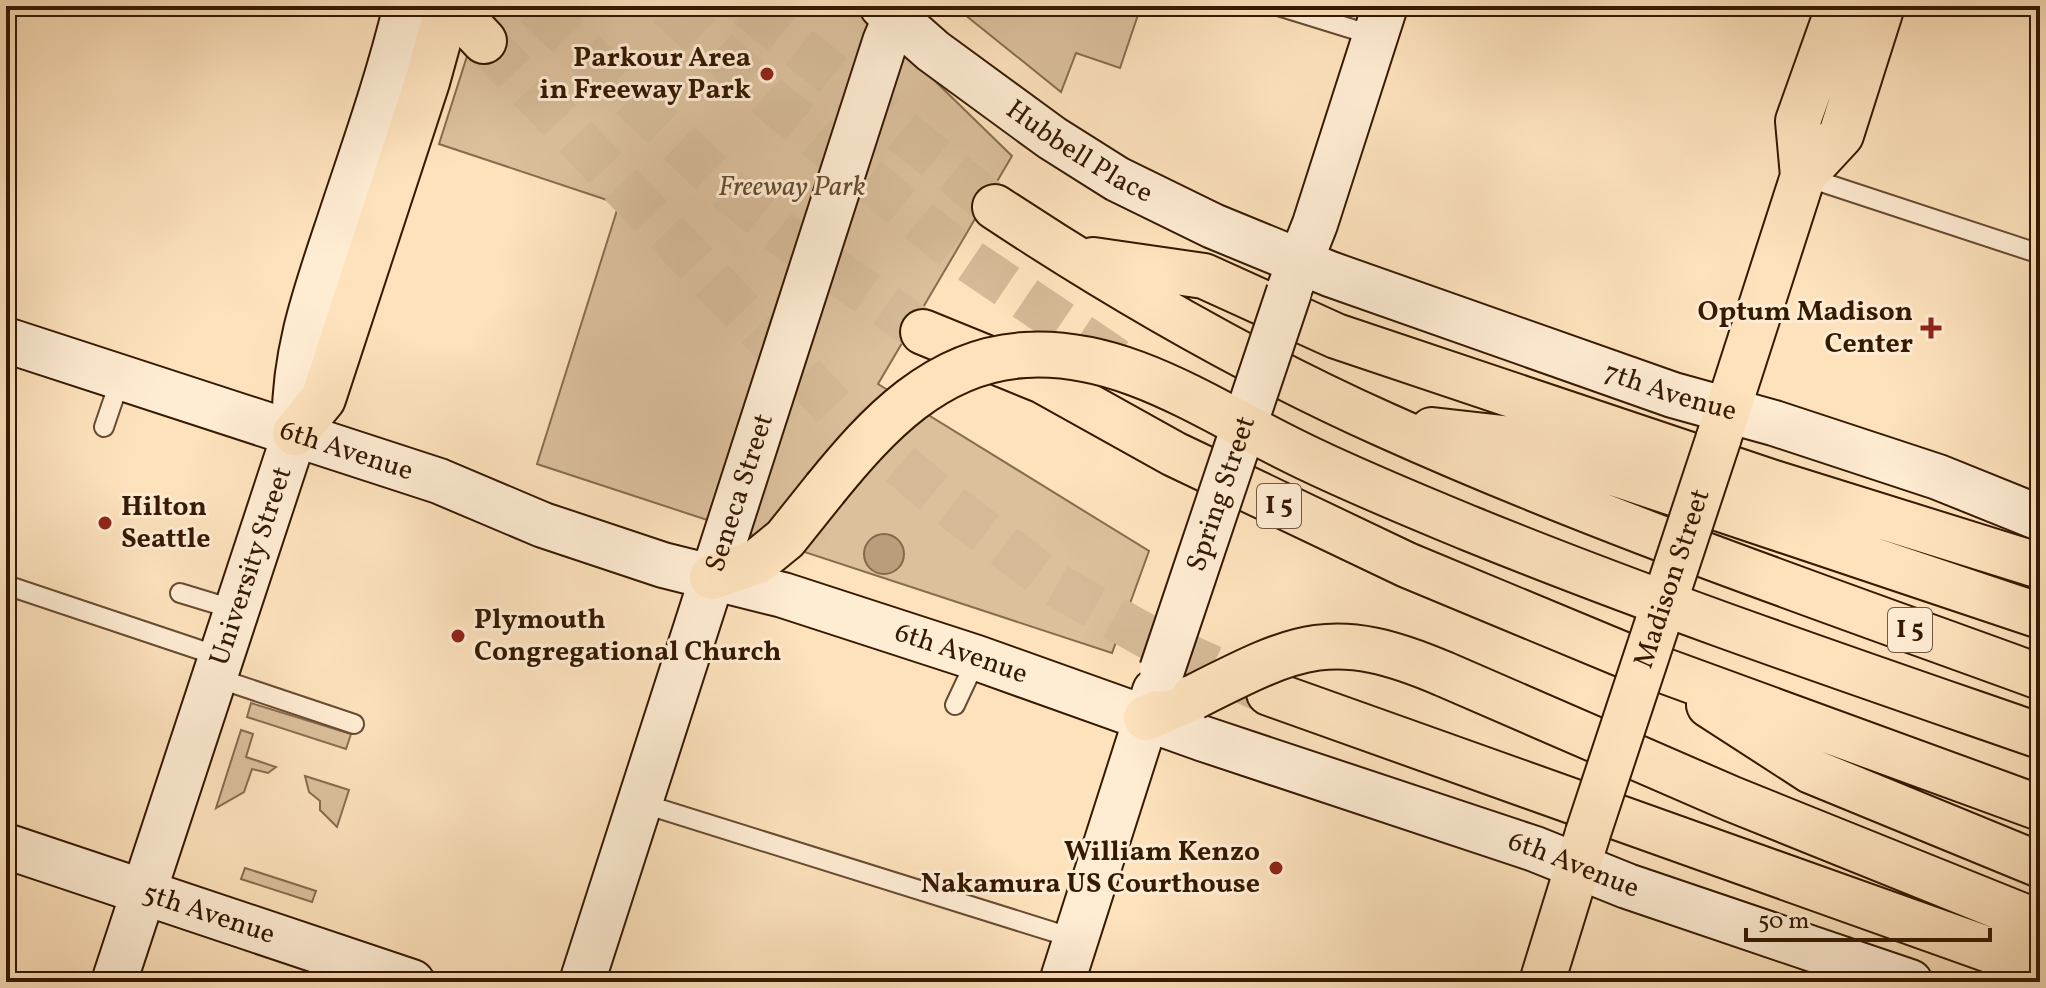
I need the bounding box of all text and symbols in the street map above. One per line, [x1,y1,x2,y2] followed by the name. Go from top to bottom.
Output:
[540,39,751,110] place label: Parkour Area in Freeway Park
[758,65,776,83] marker: Parkour Area in Freeway Park
[998,91,1159,213] street label: Hubbell Place
[718,168,866,207] park label: Freeway Park
[1698,293,1913,364] place label: Optum Madison Center
[1920,317,1942,339] marker: Optum Madison Center
[1599,353,1741,431] street label: 7th Avenue
[696,409,783,577] street label: Seneca Street
[275,411,418,491] street label: 6th Avenue
[1177,411,1265,577] street label: Spring Street
[200,462,302,671] street label: University Street
[1257,484,1301,528] road number: I 5
[1624,484,1720,673] street label: Madison Street
[121,488,211,559] place label: Hilton Seattle
[96,514,114,532] marker: Hilton Seattle
[474,601,782,672] place label: Plymouth Congregational Church
[1888,608,1932,652] road number: I 5
[890,613,1033,694] street label: 6th Avenue
[449,627,467,645] marker: Plymouth Congregational Church
[1503,822,1644,908] street label: 6th Avenue
[921,833,1260,904] place label: William Kenzo Nakamura US Courthouse
[1267,859,1285,877] marker: William Kenzo Nakamura US Courthouse
[138,874,280,954] street label: 5th Avenue
[1746,892,1990,942] scale bar
[1758,905,1810,939] text: 50 m

